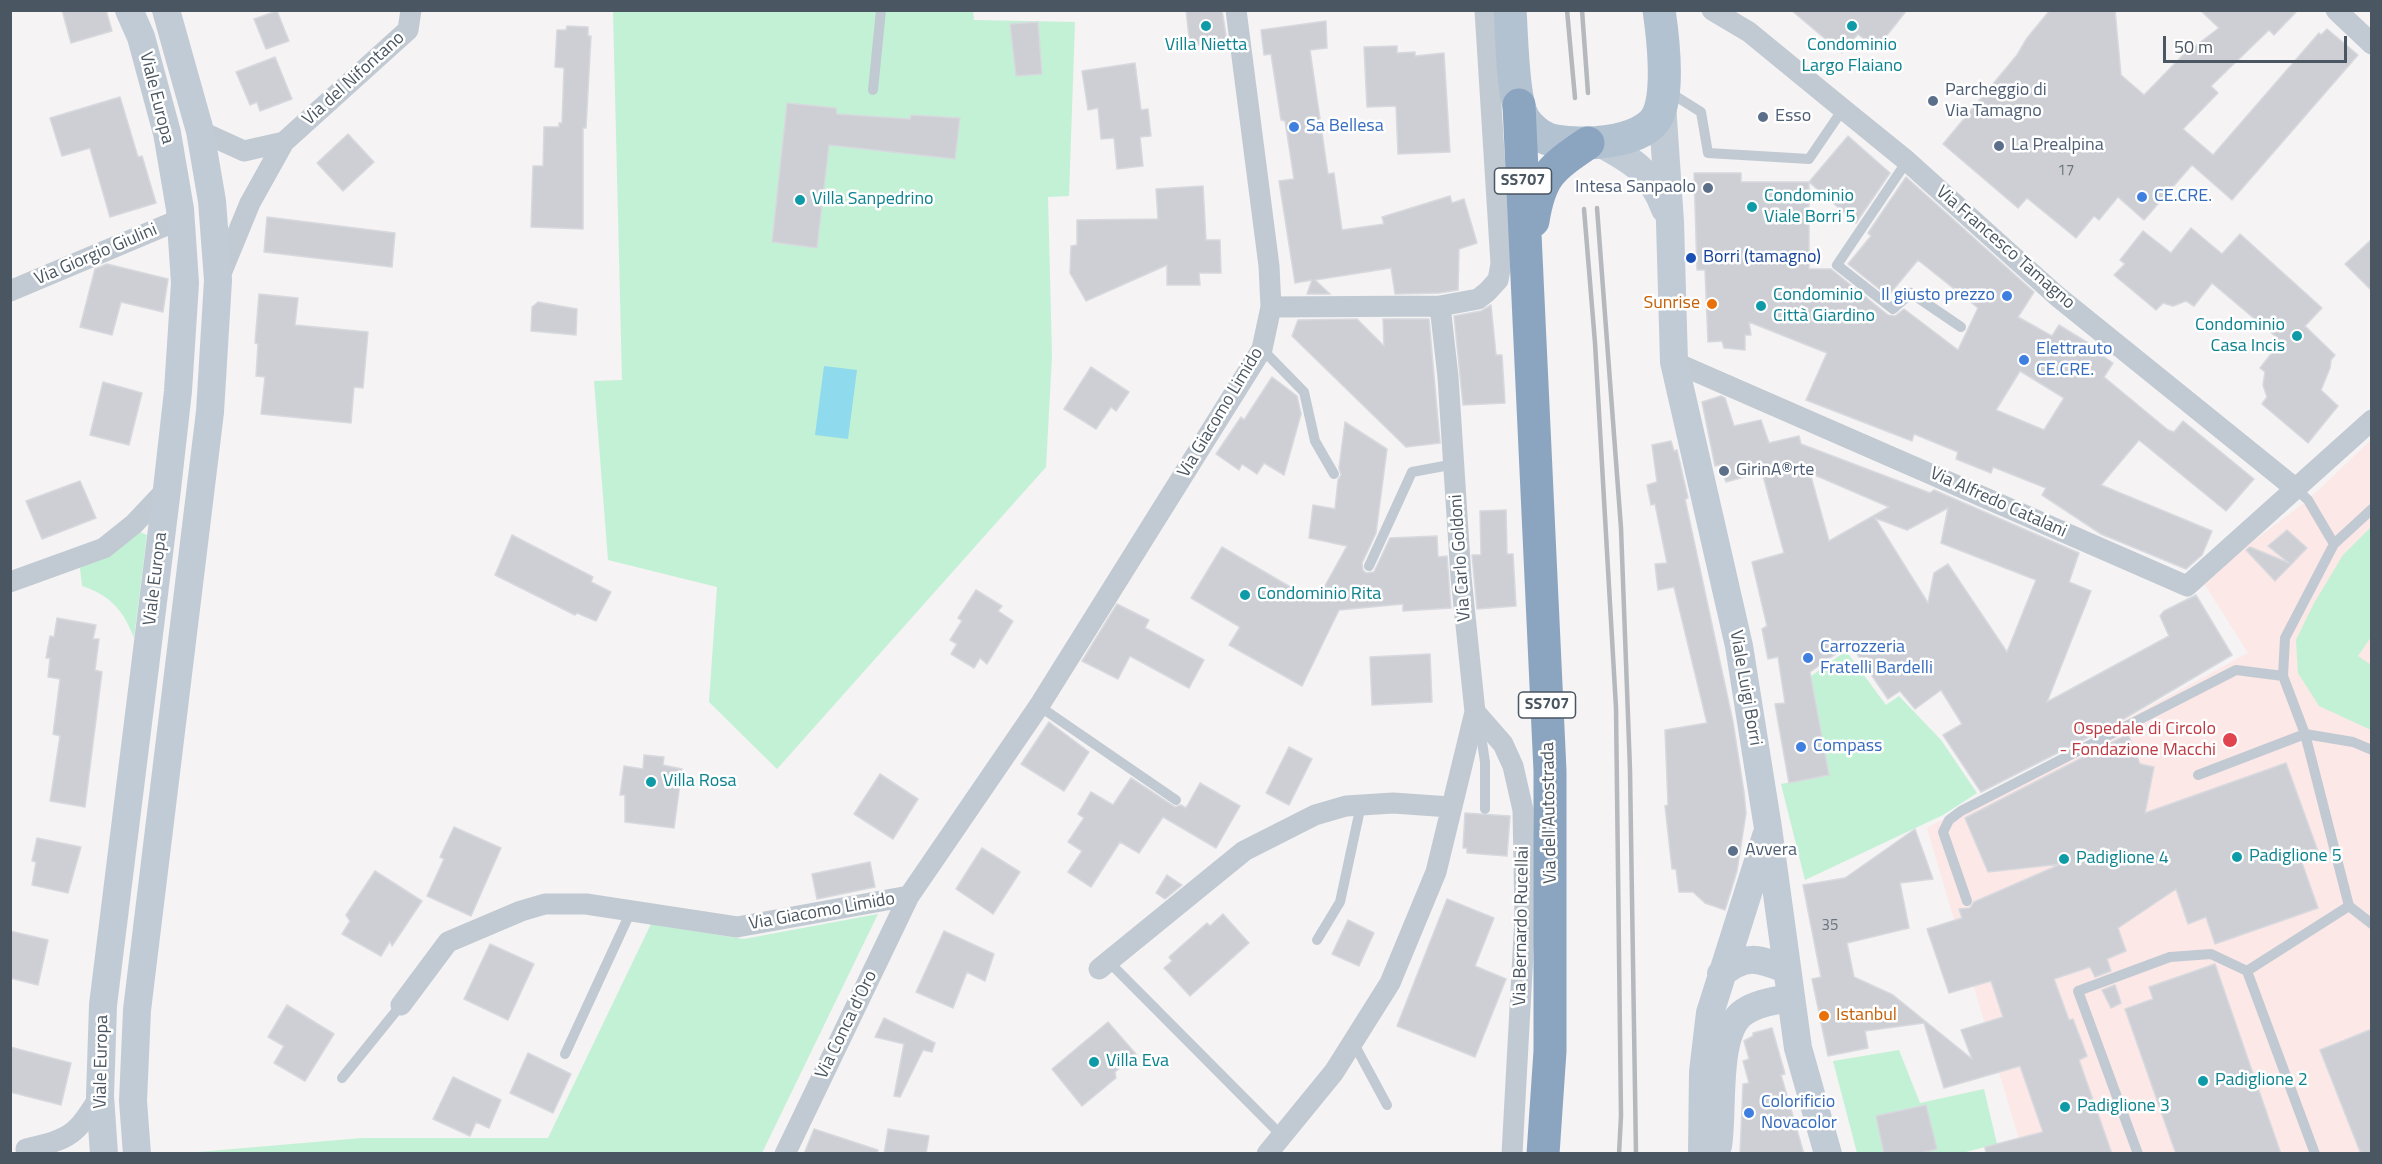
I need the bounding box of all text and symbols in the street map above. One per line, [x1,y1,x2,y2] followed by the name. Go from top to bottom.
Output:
[1199,19,1213,33] marker: Villa Nietta
[1845,19,1859,33] marker: Condominio Largo Flaiano
[2166,24,2350,62] scale bar
[299,28,409,130] street label: Via del Nifontano
[2174,33,2213,60] text: 50 m
[1165,35,1247,57] place label: Villa Nietta
[1801,35,1903,78] place label: Condominio Largo Flaiano
[134,50,178,146] street label: Viale Europa
[1945,80,2047,122] place label: Parcheggio di Via Tamagno
[1926,94,1940,108] marker: Parcheggio di Via Tamagno
[1775,106,1811,128] place label: Esso
[1756,110,1770,124] marker: Esso
[1306,116,1384,138] place label: Sa Bellesa
[1287,120,1301,134] marker: Sa Bellesa
[2011,135,2104,157] place label: La Prealpina
[1992,139,2006,153] marker: La Prealpina
[2058,162,2074,180] house number: 17
[1494,168,1552,194] road number: SS707
[1575,177,1696,199] place label: Intesa Sanpaolo
[1701,181,1715,195] marker: Intesa Sanpaolo
[1931,182,2079,314] street label: Via Francesco Tamagno
[1764,186,1856,228] place label: Condominio Viale Borri 5
[2154,186,2212,208] place label: CE.CRE.
[812,189,934,211] place label: Villa Sanpedrino
[2135,190,2149,204] marker: CE.CRE.
[793,193,807,207] marker: Villa Sanpedrino
[1745,200,1759,214] marker: Condominio Viale Borri 5
[31,219,161,291] street label: Via Giorgio Giulini
[1703,247,1821,269] place label: Borri (tamagno)
[1684,251,1698,265] marker: Borri (tamagno)
[1773,285,1875,328] place label: Condominio Città Giardino
[1881,285,1995,307] place label: Il giusto prezzo
[2000,289,2014,303] marker: Il giusto prezzo
[1643,293,1700,315] place label: Sunrise
[1705,297,1719,311] marker: Sunrise
[1754,299,1768,313] marker: Condominio Città Giardino
[2195,315,2285,358] place label: Condominio Casa Incis
[2290,329,2304,343] marker: Condominio Casa Incis
[2036,339,2112,382] place label: Elettrauto CE.CRE.
[1174,344,1268,482] street label: Via Giacomo Limido
[2017,353,2031,367] marker: Elettrauto CE.CRE.
[1736,460,1814,482] place label: GirinA®rte
[1926,463,2070,543] street label: Via Alfredo Catalani
[1717,464,1731,478] marker: GirinA®rte
[1446,494,1476,622] street label: Via Carlo Goldoni
[140,531,172,627] street label: Viale Europa
[1257,584,1381,606] place label: Condominio Rita
[1238,588,1252,602] marker: Condominio Rita
[1724,629,1766,747] street label: Viale Luigi Borri
[1820,637,1933,680] place label: Carrozzeria Fratelli Bardelli
[1801,651,1815,665] marker: Carrozzeria Fratelli Bardelli
[1518,692,1576,718] road number: SS707
[2060,719,2216,762] place label: Ospedale di Circolo - Fondazione Macchi
[2221,731,2239,749] marker: Ospedale di Circolo - Fondazione Macchi
[1813,736,1882,758] place label: Compass
[1794,740,1808,754] marker: Compass
[1538,742,1562,884] street label: Via dell'Autostrada
[663,771,737,793] place label: Villa Rosa
[644,775,658,789] marker: Villa Rosa
[1745,840,1797,862] place label: Avvera
[1726,844,1740,858] marker: Avvera
[1510,846,1534,1006] street label: Via Bernardo Rucellai
[2249,846,2342,868] place label: Padiglione 5
[2076,848,2169,870] place label: Padiglione 4
[2230,850,2244,864] marker: Padiglione 5
[2057,852,2071,866] marker: Padiglione 4
[747,889,897,935] street label: Via Giacomo Limido
[1822,917,1838,935] house number: 35
[811,967,883,1083] street label: Via Conca d'Oro
[1836,1005,1897,1027] place label: Istanbul
[1817,1009,1831,1023] marker: Istanbul
[90,1015,114,1109] street label: Viale Europa
[1106,1051,1169,1073] place label: Villa Eva
[1087,1055,1101,1069] marker: Villa Eva
[2215,1070,2308,1092] place label: Padiglione 2
[2196,1074,2210,1088] marker: Padiglione 2
[1761,1092,1837,1134] place label: Colorificio Novacolor
[2077,1096,2170,1118] place label: Padiglione 3
[2058,1100,2072,1114] marker: Padiglione 3
[1742,1106,1756,1120] marker: Colorificio Novacolor

